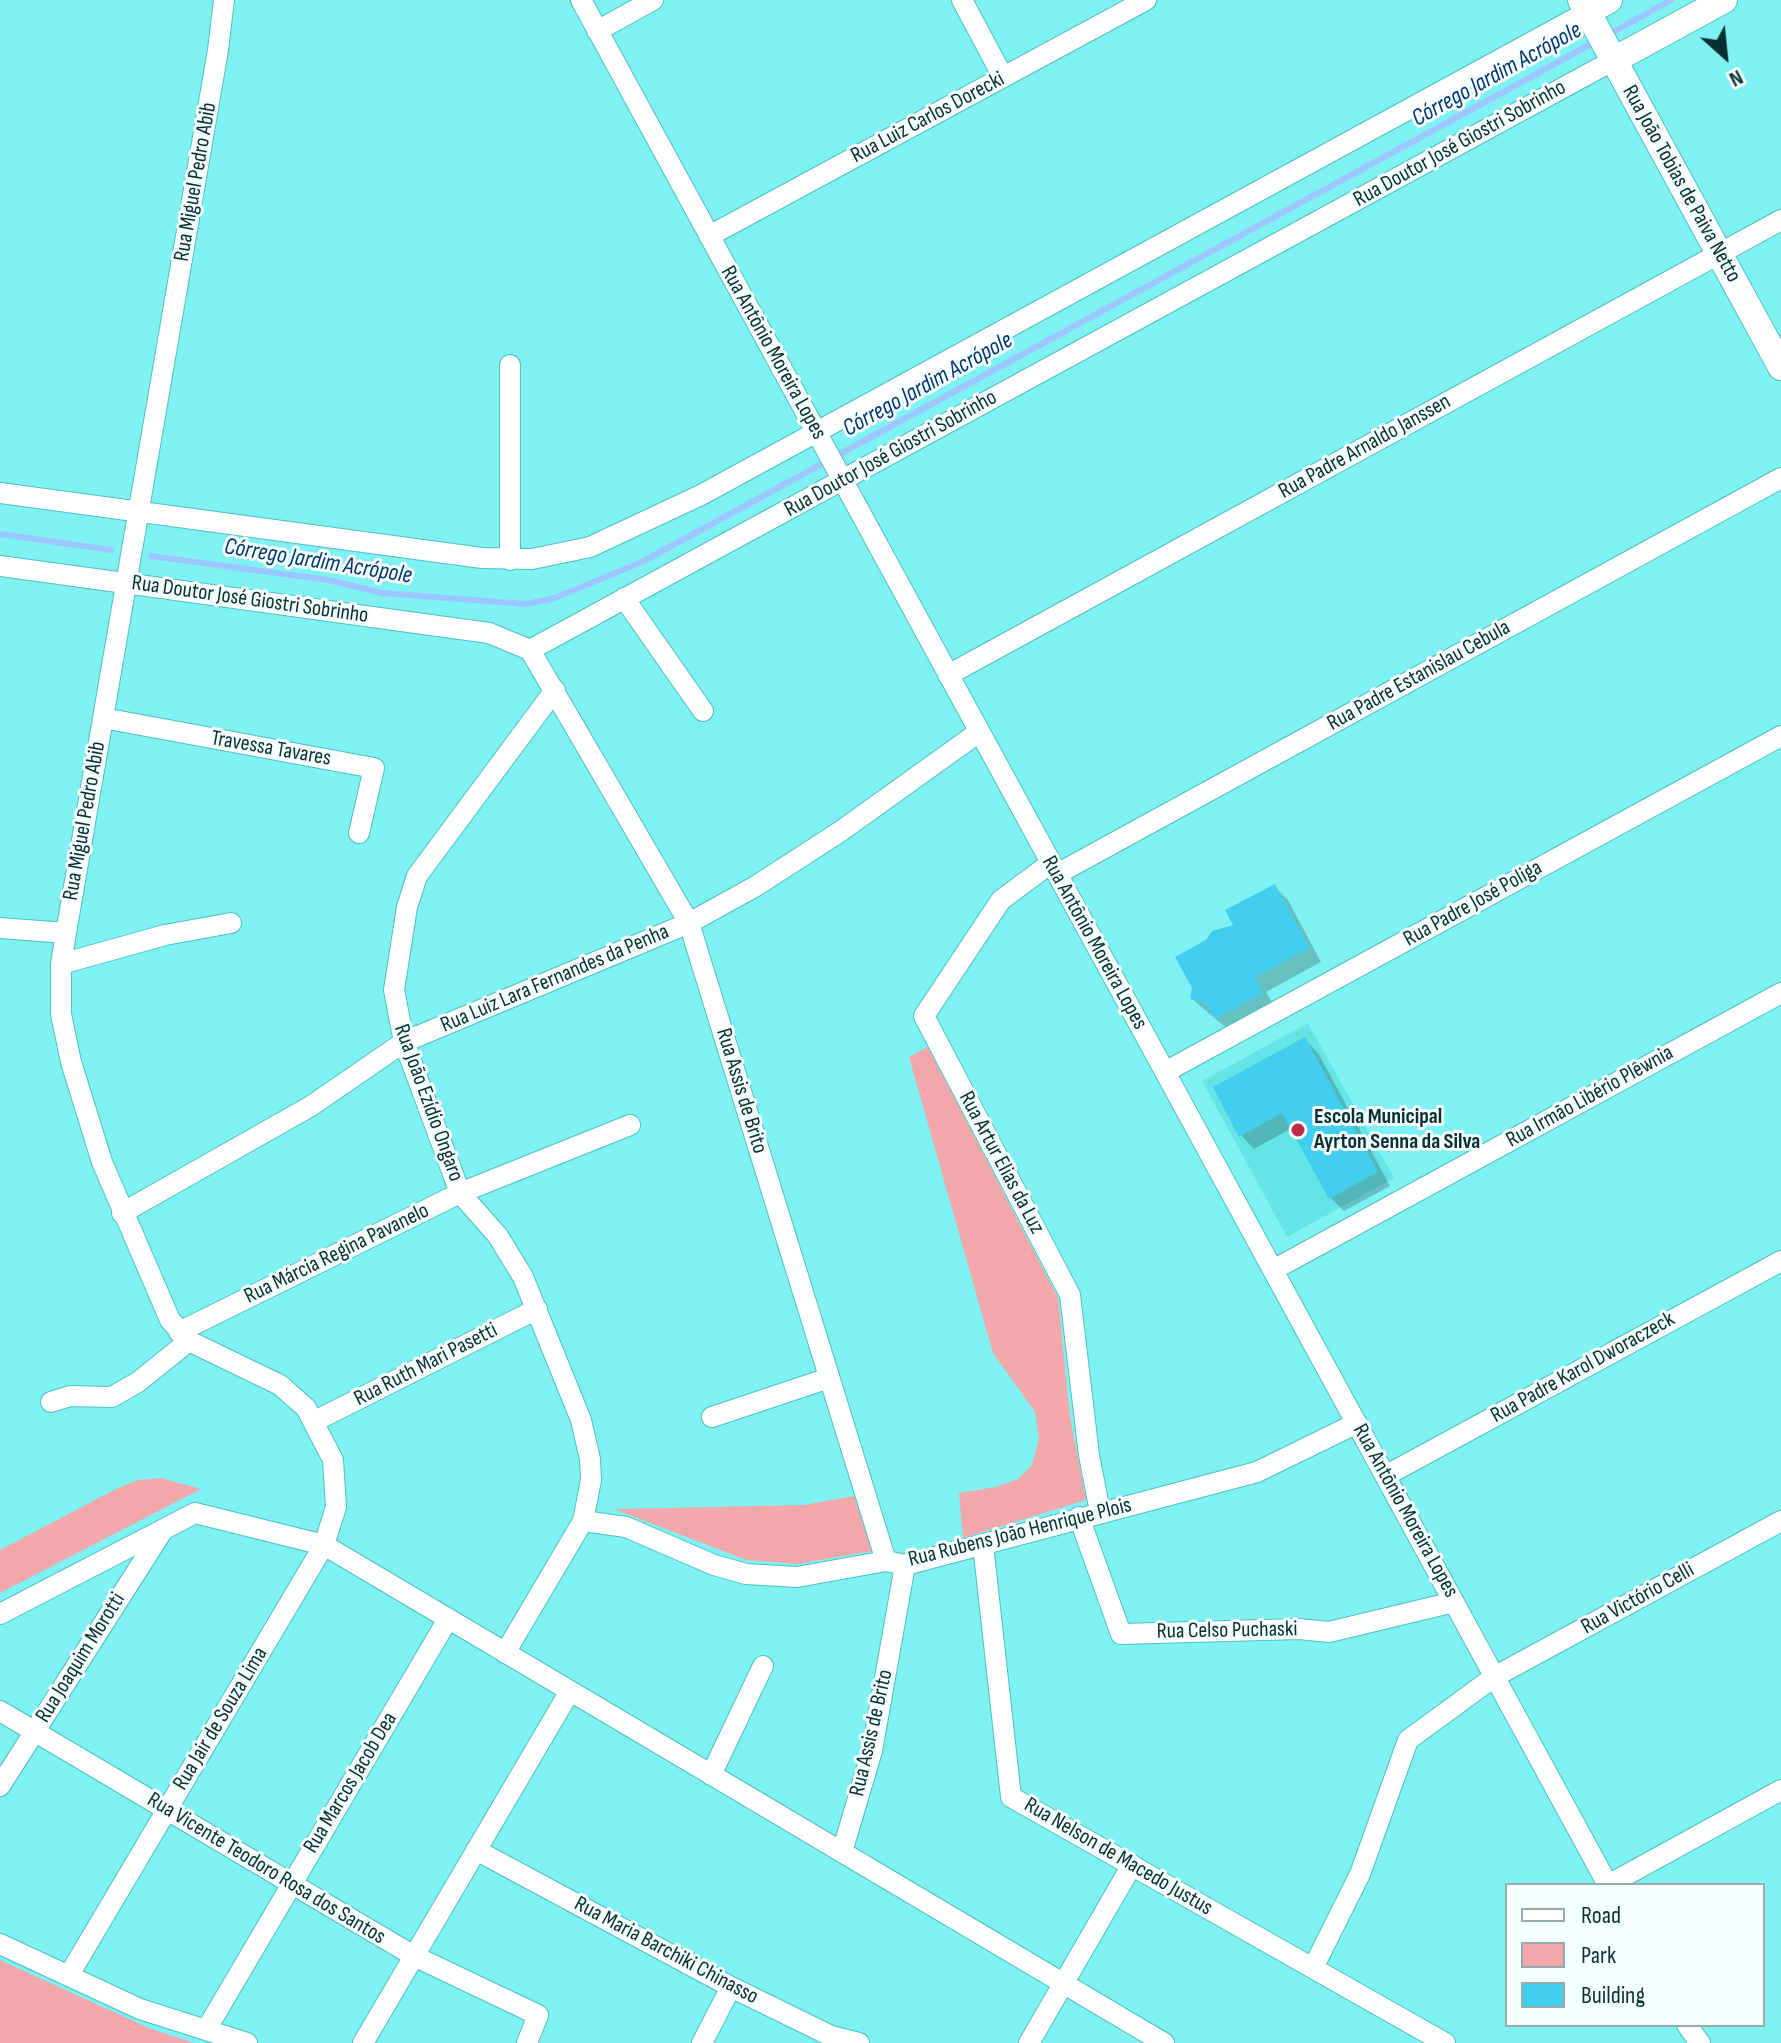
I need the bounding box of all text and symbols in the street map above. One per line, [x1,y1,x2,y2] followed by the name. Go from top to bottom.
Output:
[1407,16,1587,134] water label: Córrego Jardim Acrópole
[1685,16,1765,96] north arrow
[1725,63,1747,93] text: N
[847,66,1009,170] street label: Rua Luiz Carlos Dorecki
[1349,75,1571,213] street label: Rua Doutor José Giostri Sobrinho
[1616,81,1746,287] street label: Rua João Tobias de Paiva Netto
[169,101,223,263] street label: Rua Miguel Pedro Abib
[714,262,832,444] street label: Rua Antônio Moreira Lopes
[838,326,1018,444] water label: Córrego Jardim Acrópole
[780,385,1002,523] street label: Rua Doutor José Giostri Sobrinho
[1274,389,1456,505] street label: Rua Padre Arnaldo Janssen
[222,533,414,591] water label: Córrego Jardim Acrópole
[130,570,370,630] street label: Rua Doutor José Giostri Sobrinho
[1323,615,1515,737] street label: Rua Padre Estanislau Cebula
[209,725,333,773] street label: Travessa Tavares
[58,740,112,902] street label: Rua Miguel Pedro Abib
[1035,852,1153,1034] street label: Rua Antônio Moreira Lopes
[1399,855,1547,953] street label: Rua Padre José Poliga
[437,919,673,1039] street label: Rua Luiz Lara Fernandes da Penha
[387,1021,469,1185] street label: Rua João Ezídio Ongaro
[709,1025,773,1157] street label: Rua Assis de Brito
[1502,1040,1678,1154] street label: Rua Irmão Libério Plêwnia
[952,1087,1050,1239] street label: Rua Artur Elias da Luz
[1314,1104,1480,1156] place label: Escola Municipal Ayrton Senna da Silva
[1289,1121,1307,1139] marker: Escola Municipal Ayrton Senna da Silva
[240,1198,434,1310] street label: Rua Márcia Regina Pavanelo
[1486,1306,1680,1430] street label: Rua Padre Karol Dworaczeck
[350,1318,502,1412] street label: Rua Ruth Mari Pasetti
[1346,1420,1464,1602] street label: Rua Antônio Moreira Lopes
[906,1492,1134,1574] street label: Rua Rubens João Henrique Plois
[1577,1557,1699,1641] street label: Rua Victório Celli
[31,1588,131,1728] street label: Rua Joaquim Morotti
[1156,1617,1298,1645] street label: Rua Celso Puchaski
[168,1643,274,1795] street label: Rua Jair de Souza Lima
[845,1667,899,1799] street label: Rua Assis de Brito
[299,1708,403,1858] street label: Rua Marcos Jacob Dea
[142,1787,390,1951] street label: Rua Vicente Teodoro Rosa dos Santos
[1019,1792,1217,1922] street label: Rua Nelson de Macedo Justus
[1505,1883,1765,2027] legend
[569,1891,763,2011] street label: Rua Maria Barchiki Chinasso
[1581,1901,1621,1930] text: Road
[1581,1941,1616,1970] text: Park
[1581,1981,1645,2010] text: Building

